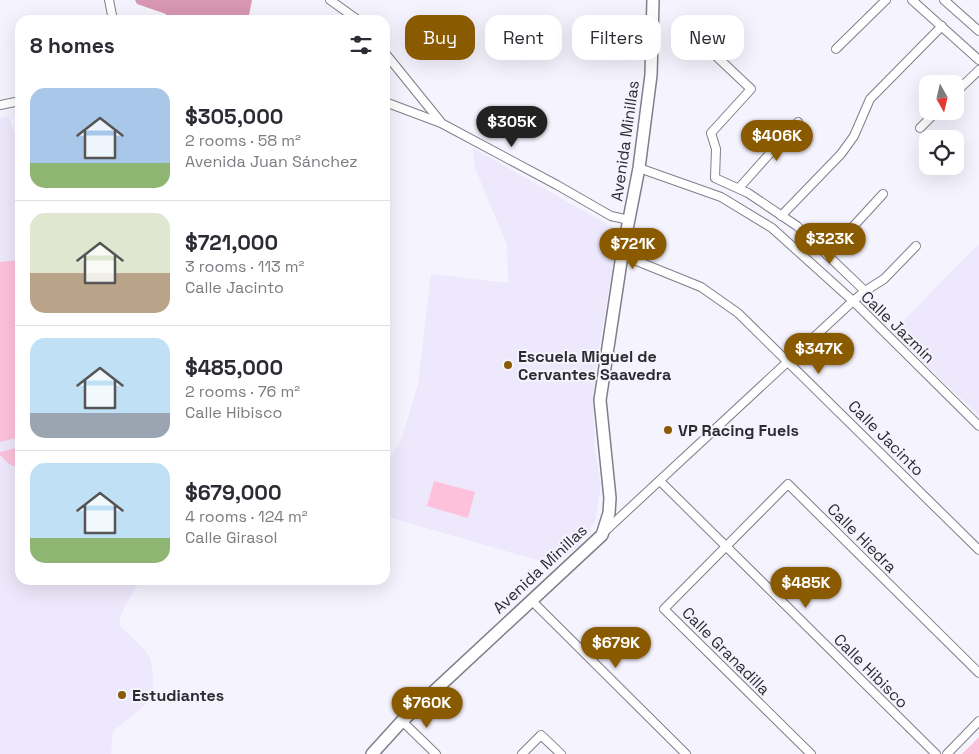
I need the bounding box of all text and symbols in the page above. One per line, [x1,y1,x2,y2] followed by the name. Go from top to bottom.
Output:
[405,15,475,60] chip: Buy
[485,15,562,60] chip: Rent
[572,15,661,60] chip: Filters
[671,15,744,60] chip: New
[347,31,375,59] icon: filters
[30,32,115,59] text: 8 homes
[919,75,964,120] north arrow
[919,75,964,175] map controls
[606,79,644,203] street label: Avenida Minillas
[185,103,283,130] text: $305,000
[477,106,547,148] pin: $305K
[70,108,130,168] icon: home
[487,111,537,132] text: $305K
[742,120,812,162] pin: $406K
[752,125,802,146] text: $406K
[185,130,301,151] text: 2 rooms · 58 m²
[919,130,964,175] button: locate
[185,151,358,172] text: Avenida Juan Sánchez
[795,222,865,265] pin: $323K
[598,228,668,270] pin: $721K
[806,228,854,249] text: $323K
[185,229,278,256] text: $721,000
[70,233,130,293] icon: home
[610,233,656,254] text: $721K
[185,256,304,277] text: 3 rooms · 113 m²
[185,277,284,298] text: Calle Jacinto
[857,286,939,368] street label: Calle Jazmín
[784,332,854,375] pin: $347K
[795,338,843,359] text: $347K
[518,346,671,385] place label: Escuela Miguel de Cervantes Saavedra
[185,354,283,381] text: $485,000
[70,358,130,418] icon: home
[502,359,514,371] marker: Escuela Miguel de Cervantes Saavedra
[185,381,300,402] text: 2 rooms · 76 m²
[844,396,928,480] street label: Calle Jacinto
[185,402,282,423] text: Calle Hibisco
[678,420,799,441] place label: VP Racing Fuels
[662,424,674,436] marker: VP Racing Fuels
[185,479,282,506] text: $679,000
[70,483,130,543] icon: home
[823,499,901,577] street label: Calle Hiedra
[185,506,308,527] text: 4 rooms · 124 m²
[488,520,592,618] street label: Avenida Minillas
[185,527,278,548] text: Calle Girasol
[771,566,841,609] pin: $485K
[781,572,831,593] text: $485K
[677,602,775,700] street label: Calle Granadilla
[581,626,651,669] pin: $679K
[829,629,913,713] street label: Calle Hibisco
[592,632,640,653] text: $679K
[132,685,224,706] place label: Estudiantes
[392,686,462,729] pin: $760K
[116,689,128,701] marker: Estudiantes
[403,692,451,713] text: $760K

